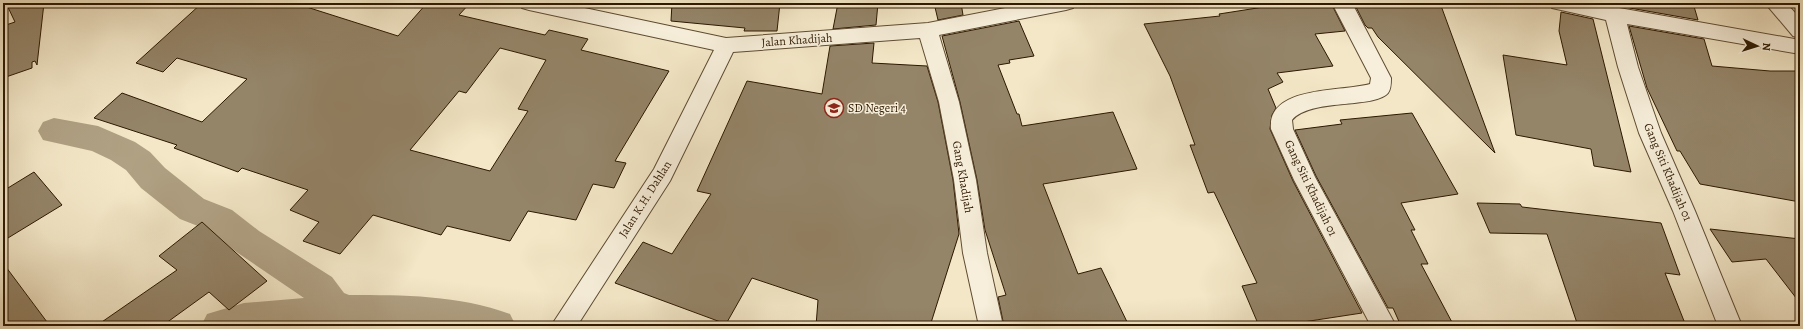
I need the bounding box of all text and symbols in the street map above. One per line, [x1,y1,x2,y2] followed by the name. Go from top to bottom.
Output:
[1737,26,1777,66] north arrow
[761,30,834,50] street label: Jalan Khadijah
[1759,42,1774,51] text: N
[823,97,845,119] school or university icon: SD Negeri 4
[848,100,907,116] place label: SD Negeri 4
[1640,121,1696,223] street label: Gang Siti Khadijah 01
[1281,137,1341,239] street label: Gang Siti Khadijah 01
[949,140,977,215] street label: Gang Khadijah
[615,157,675,240] street label: Jalan K.H. Dahlan

